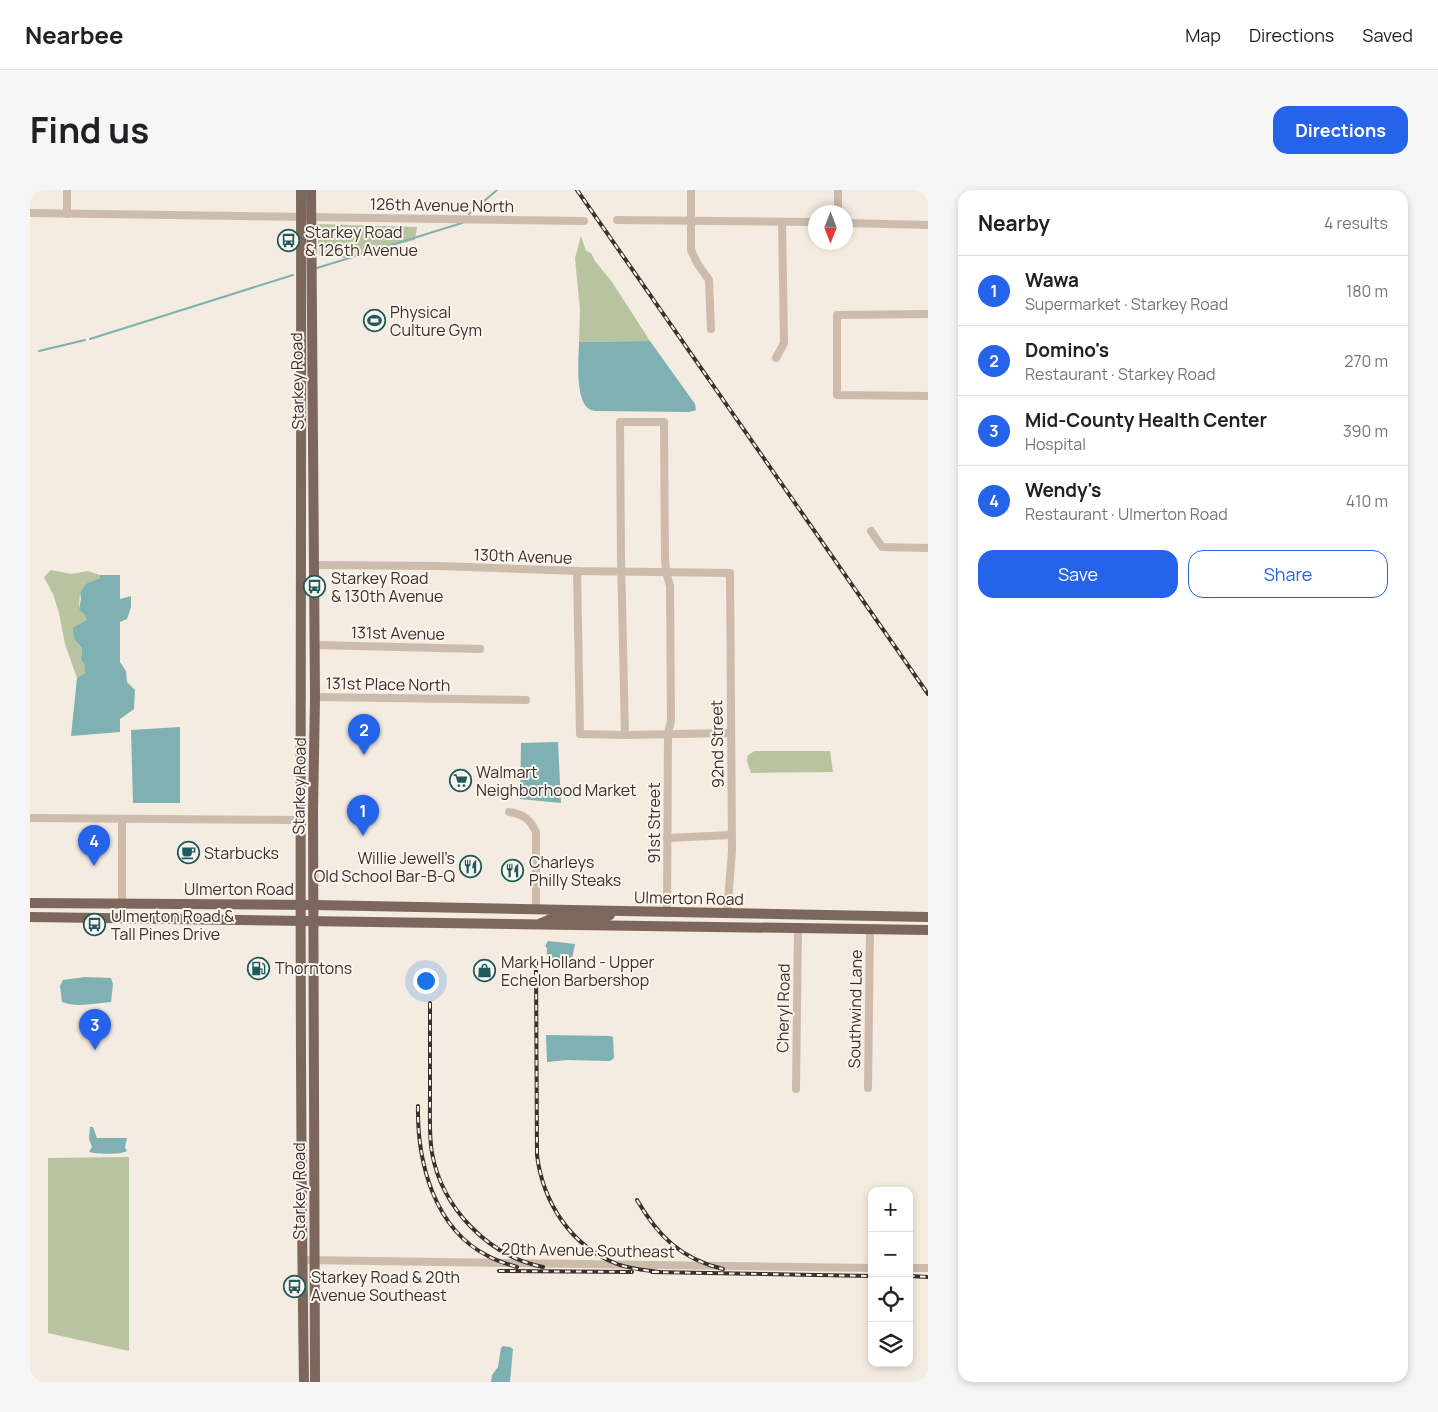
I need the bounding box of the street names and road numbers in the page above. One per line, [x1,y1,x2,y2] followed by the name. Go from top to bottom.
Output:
[370,193,514,217] street label: 126th Avenue North
[285,332,309,430] street label: Starkey Road
[473,543,573,569] street label: 130th Avenue
[351,621,445,645] street label: 131st Avenue
[325,672,451,696] street label: 131st Place North
[705,700,729,788] street label: 92nd Street
[287,737,311,835] street label: Starkey Road
[643,782,665,864] street label: 91st Street
[184,878,294,900] street label: Ulmerton Road
[634,886,744,910] street label: Ulmerton Road
[843,949,867,1069] street label: Southwind Lane
[771,963,795,1053] street label: Cheryl Road
[288,1142,310,1240] street label: Starkey Road
[501,1237,675,1263] street label: 20th Avenue Southeast

